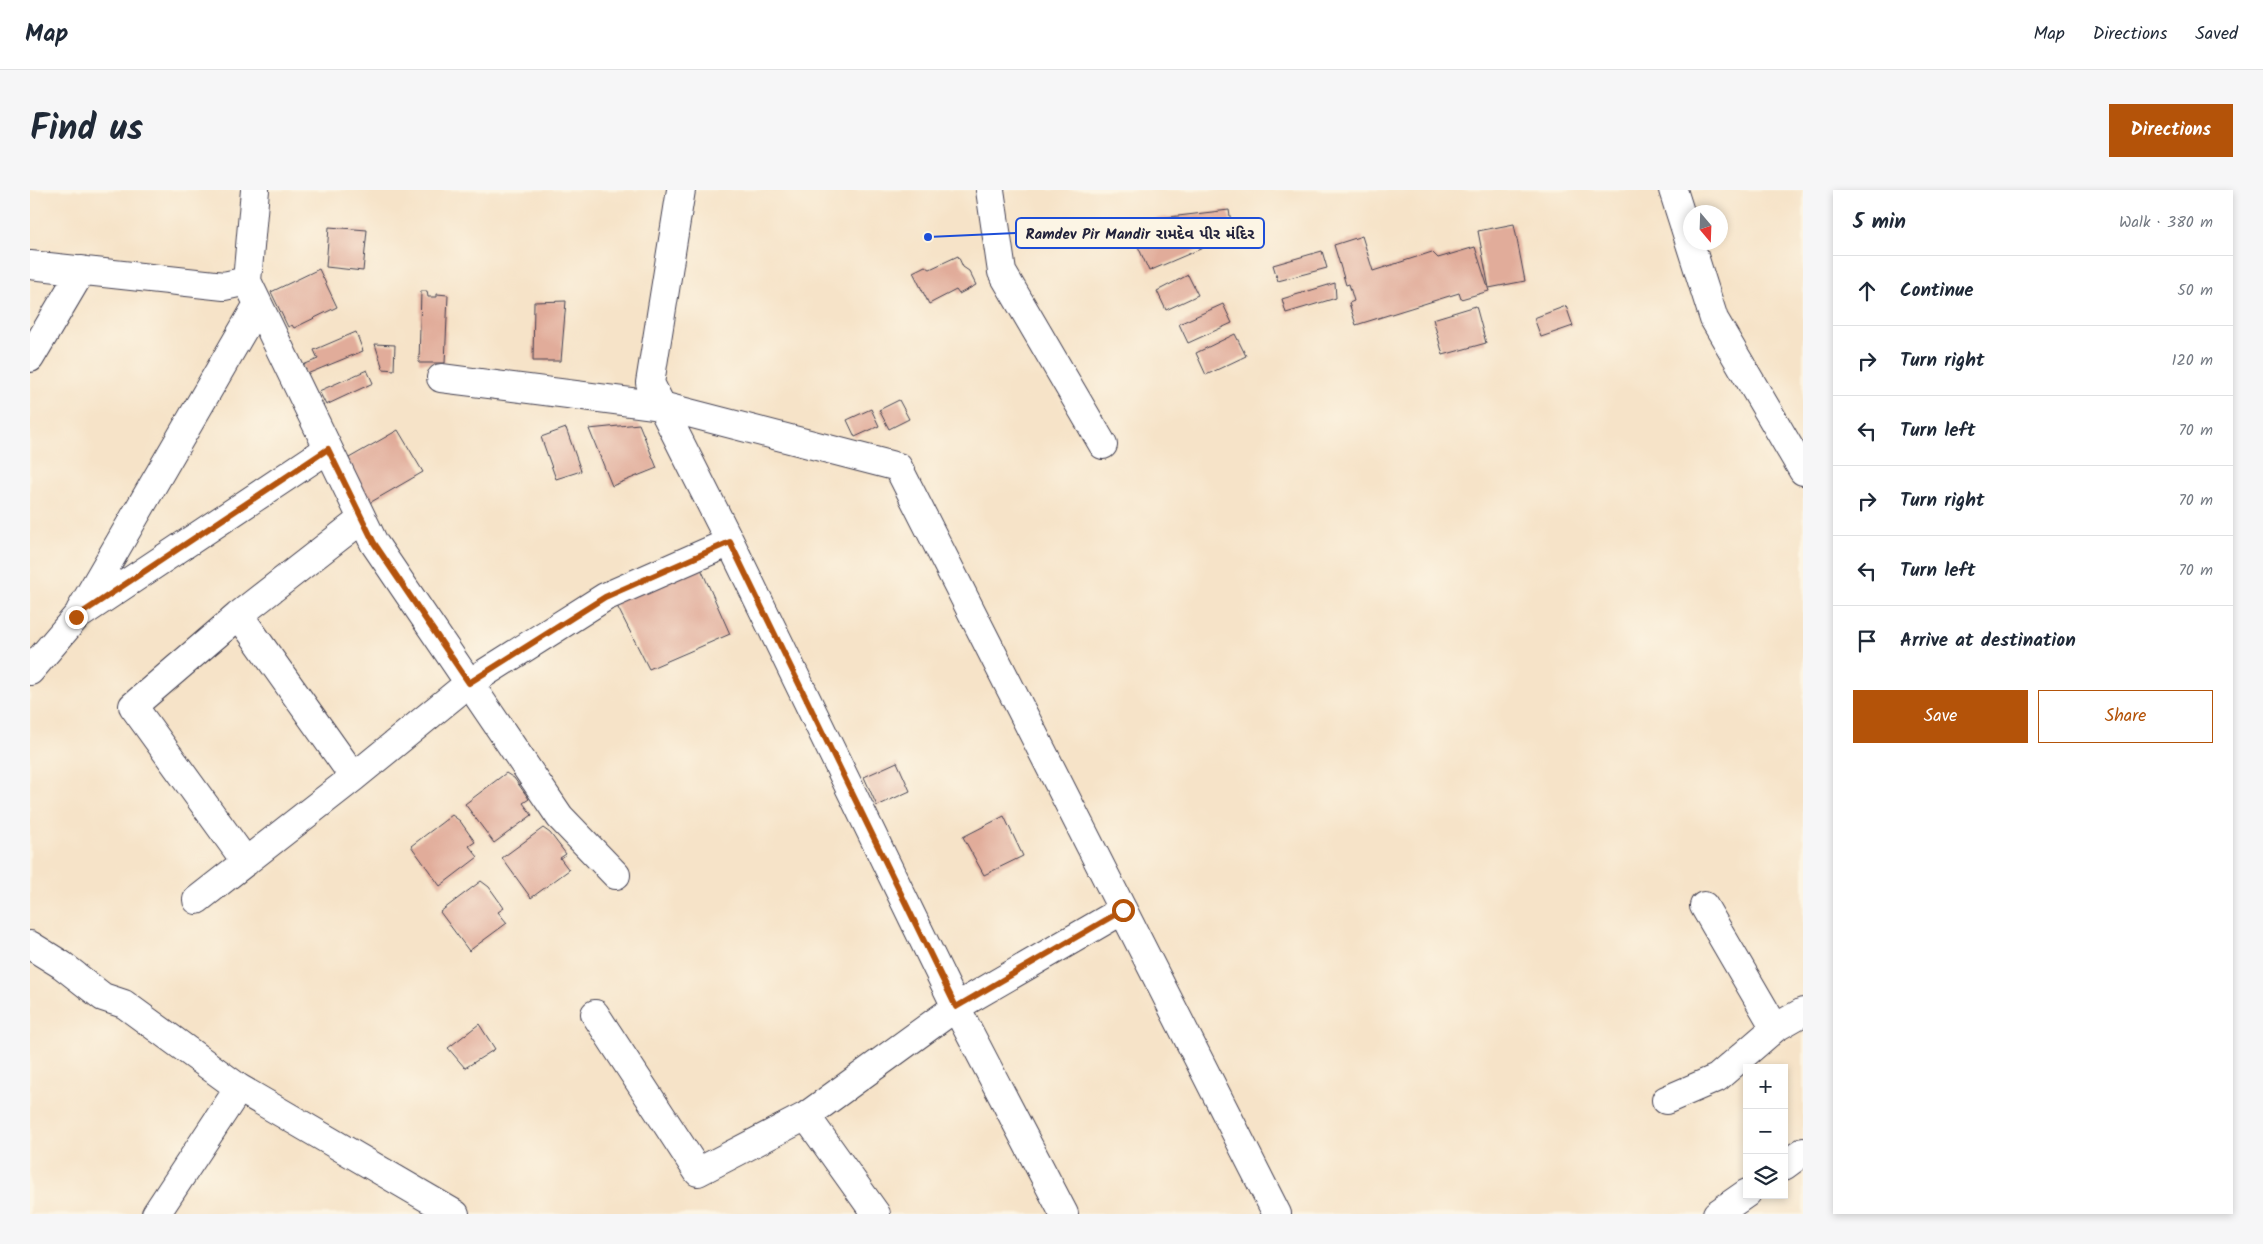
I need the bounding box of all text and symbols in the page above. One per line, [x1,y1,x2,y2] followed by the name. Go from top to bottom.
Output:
[25,15,68,54] text: Map
[2033,20,2065,49] text: Map
[2093,20,2167,49] text: Directions
[2195,20,2238,49] text: Saved
[30,102,143,158] text: Find us
[2109,104,2233,157] button: Directions
[1683,205,1728,250] north arrow
[1853,206,1906,239] text: 5 min
[2119,210,2213,235] text: Walk · 380 m
[1016,218,1264,248] callout: Ramdev Pir Mandir રામદેવ પીર મંદિર
[1026,223,1255,247] text: Ramdev Pir Mandir રામદેવ પીર મંદિર
[1900,276,1973,306] text: Continue
[1853,277,1881,305] icon: ahead
[2177,278,2213,303] text: 50 m
[1900,346,1985,376] text: Turn right
[1853,347,1881,375] icon: right
[2172,348,2213,373] text: 120 m
[1900,416,1975,446] text: Turn left
[1853,417,1881,445] icon: left
[2178,418,2213,443] text: 70 m
[1900,486,1985,516] text: Turn right
[1853,487,1881,515] icon: right
[2178,488,2213,513] text: 70 m
[1900,556,1975,586] text: Turn left
[1853,557,1881,585] icon: left
[2178,558,2213,583] text: 70 m
[65,606,88,629] route end
[1900,626,2076,656] text: Arrive at destination
[1853,627,1881,655] icon: arrive
[1853,690,2028,743] button: Save
[2038,690,2213,743] button: Share
[1112,899,1135,922] route start
[1743,1064,1788,1199] map controls
[1743,1064,1788,1109] button: +
[1743,1109,1788,1154] button: −
[1743,1154,1788,1199] button: layers

